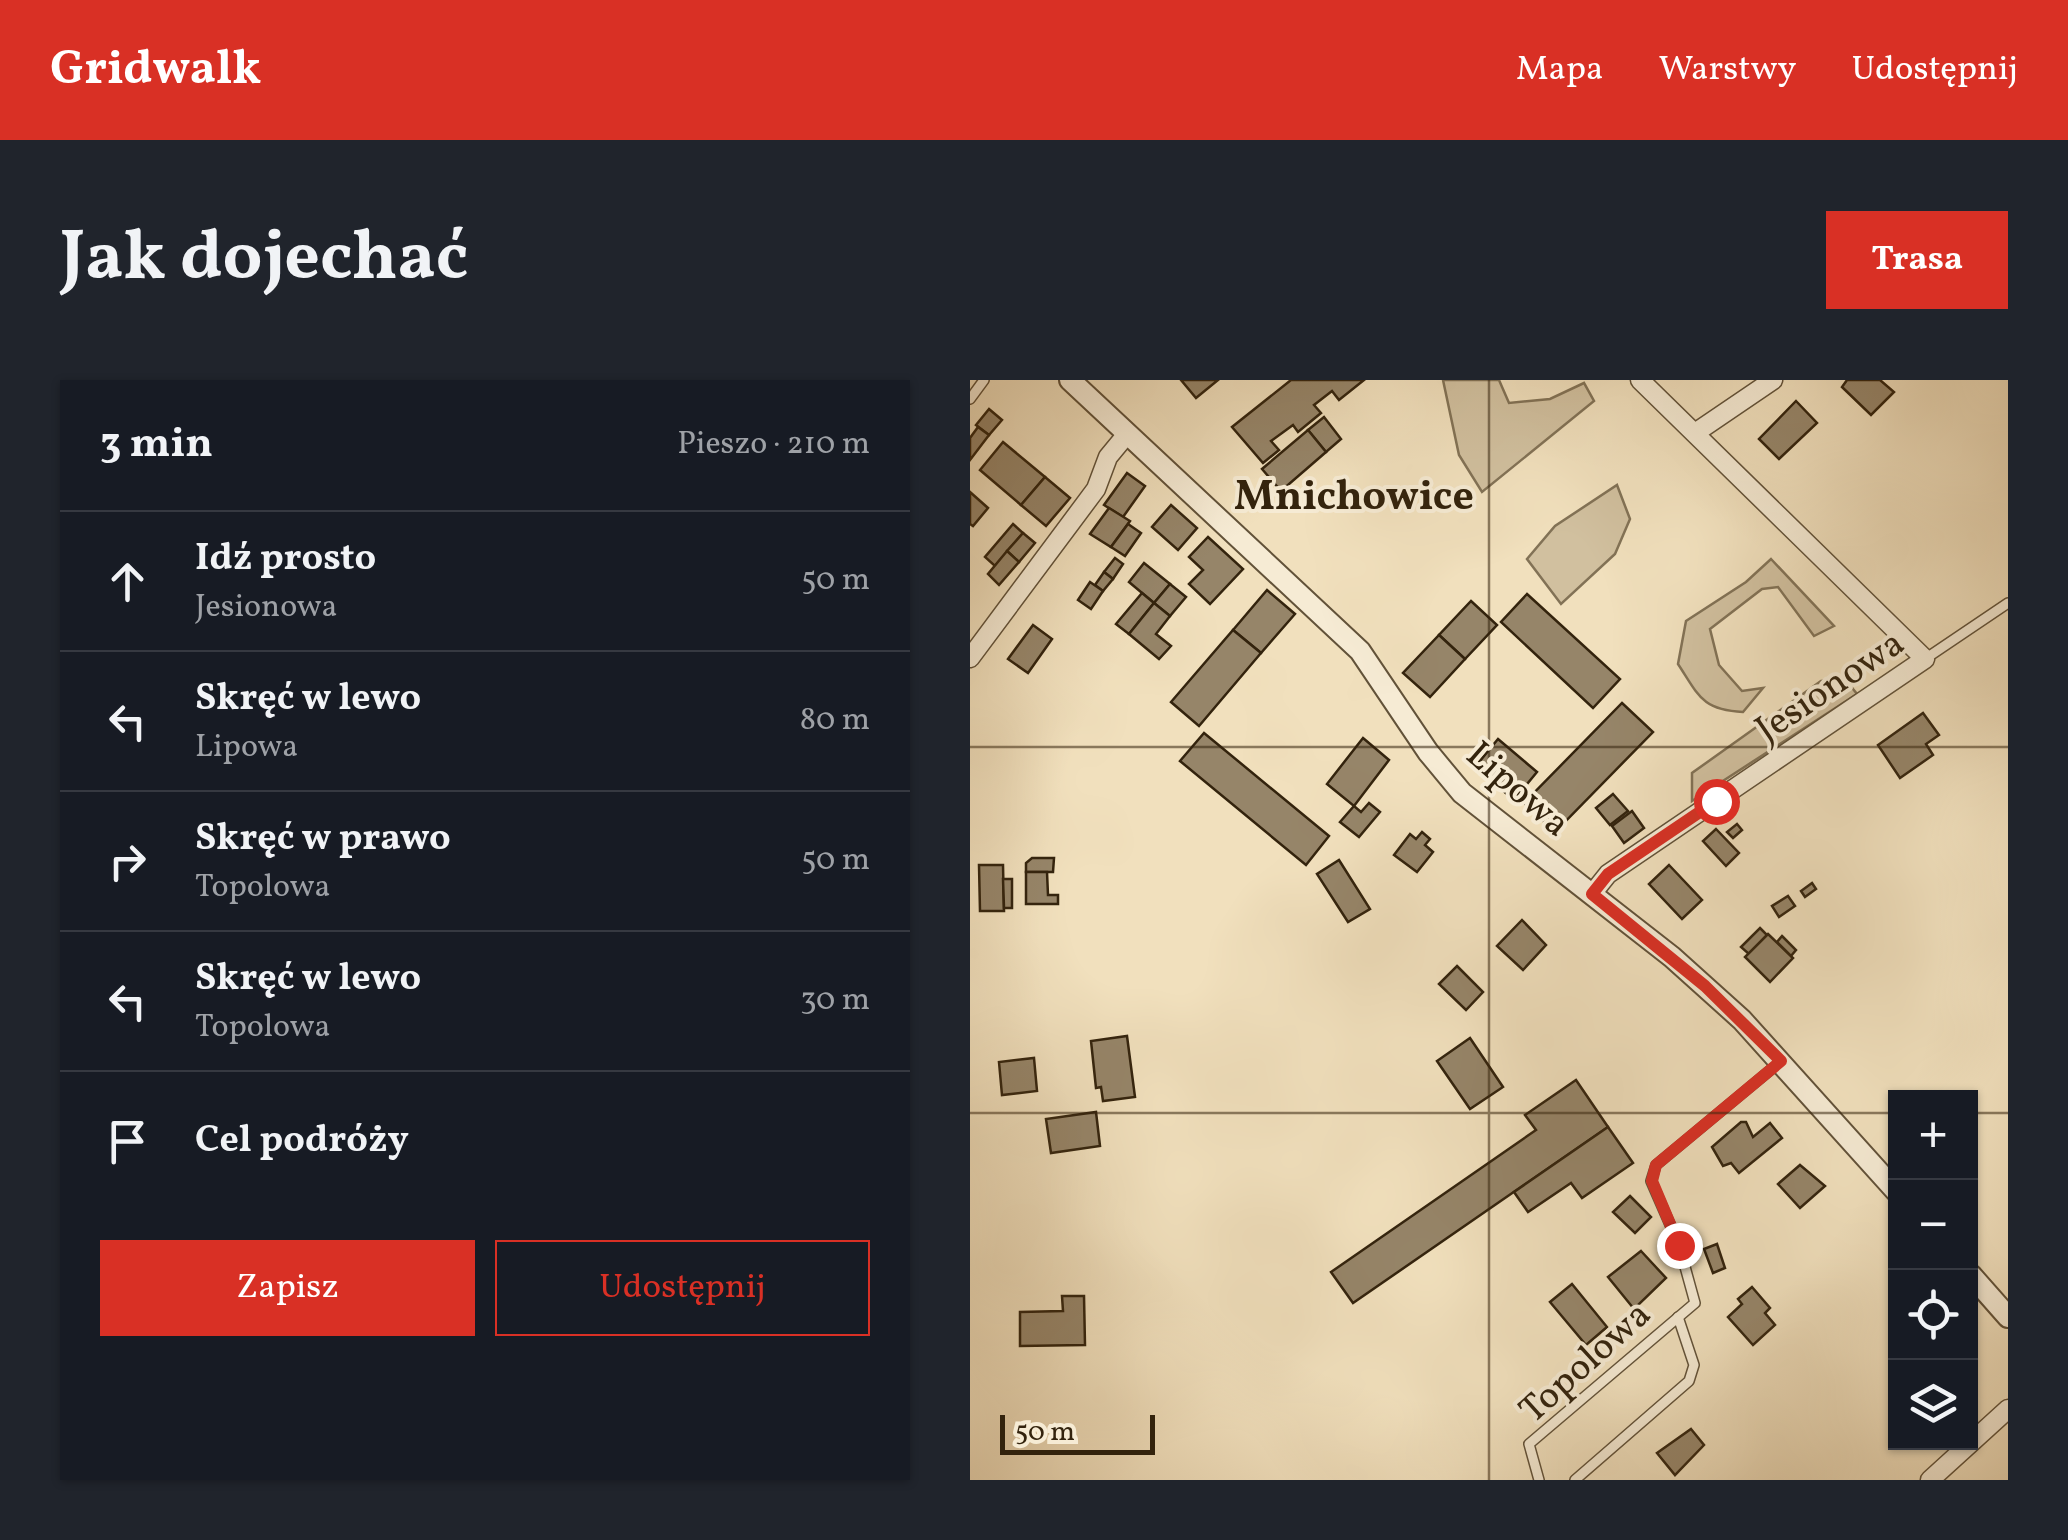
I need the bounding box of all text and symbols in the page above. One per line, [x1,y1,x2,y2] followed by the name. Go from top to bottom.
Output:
[50,37,261,104] text: Gridwalk
[1516,46,1603,94] text: Mapa
[1658,46,1796,94] text: Warstwy
[1851,46,2018,94] text: Udostępnij
[60,211,468,309] text: Jak dojechać
[1826,211,2008,309] button: Trasa
[100,416,213,475] text: 3 min
[677,423,870,467] text: Pieszo · 210 m
[1234,469,1474,528] district label: Mnichowice
[195,533,376,586] text: Idź prosto
[100,554,155,609] icon: ahead
[801,559,870,603] text: 50 m
[195,586,338,630] text: Jesionowa
[1746,619,1916,757] street label: Jesionowa
[195,673,421,726] text: Skręć w lewo
[100,694,155,749] icon: left
[800,699,870,743] text: 80 m
[195,726,298,770] text: Lipowa
[1453,730,1580,851] street label: Lipowa
[1694,779,1740,825] route start
[195,813,451,866] text: Skręć w prawo
[100,834,155,889] icon: right
[801,839,870,883] text: 50 m
[195,866,331,910] text: Topolowa
[195,953,421,1006] text: Skręć w lewo
[100,974,155,1029] icon: left
[800,979,870,1023] text: 30 m
[195,1006,331,1050] text: Topolowa
[1888,1090,1978,1450] map controls
[1888,1090,1978,1180] button: +
[100,1114,155,1169] icon: arrive
[195,1115,409,1168] text: Cel podróży
[1888,1180,1978,1270] button: −
[1657,1223,1703,1269] route end
[100,1240,475,1336] button: Zapisz
[495,1240,870,1336] button: Udostępnij
[1888,1270,1978,1360] button: locate
[1509,1290,1664,1437] street label: Topolowa
[1888,1360,1978,1450] button: layers
[1000,1410,1155,1454] scale bar
[1015,1413,1075,1452] text: 50 m

